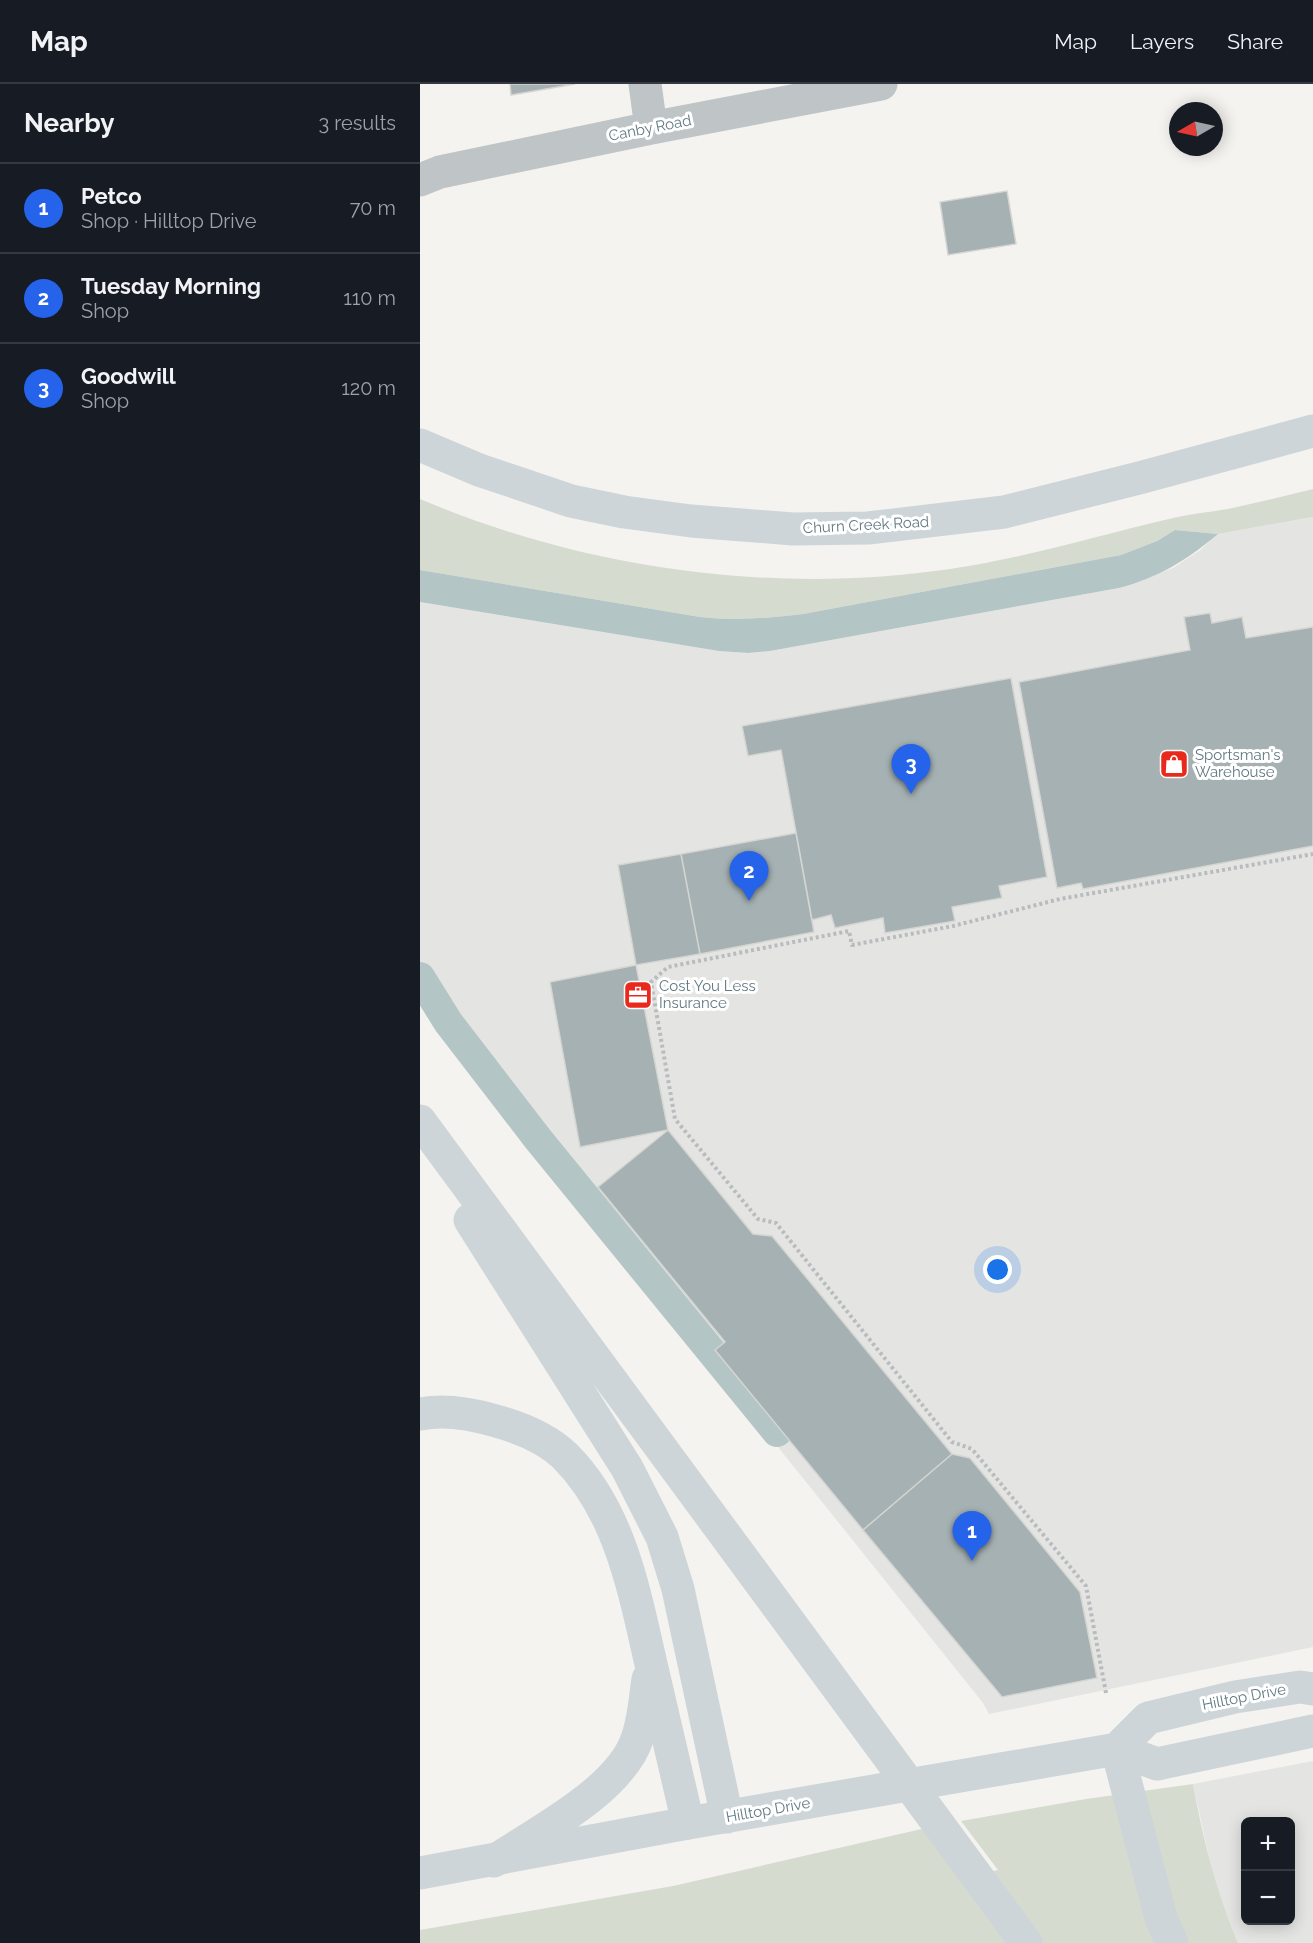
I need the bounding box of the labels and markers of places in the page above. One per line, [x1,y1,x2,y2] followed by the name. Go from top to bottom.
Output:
[892,744,930,794] pin: 3
[1195,746,1280,781] place label: Sportsman's Warehouse
[1158,748,1190,780] shop icon: Sportsman's Warehouse
[730,852,768,901] pin: 2
[659,977,756,1012] place label: Cost You Less Insurance
[622,979,654,1011] office icon: Cost You Less Insurance
[952,1512,992,1561] pin: 1

